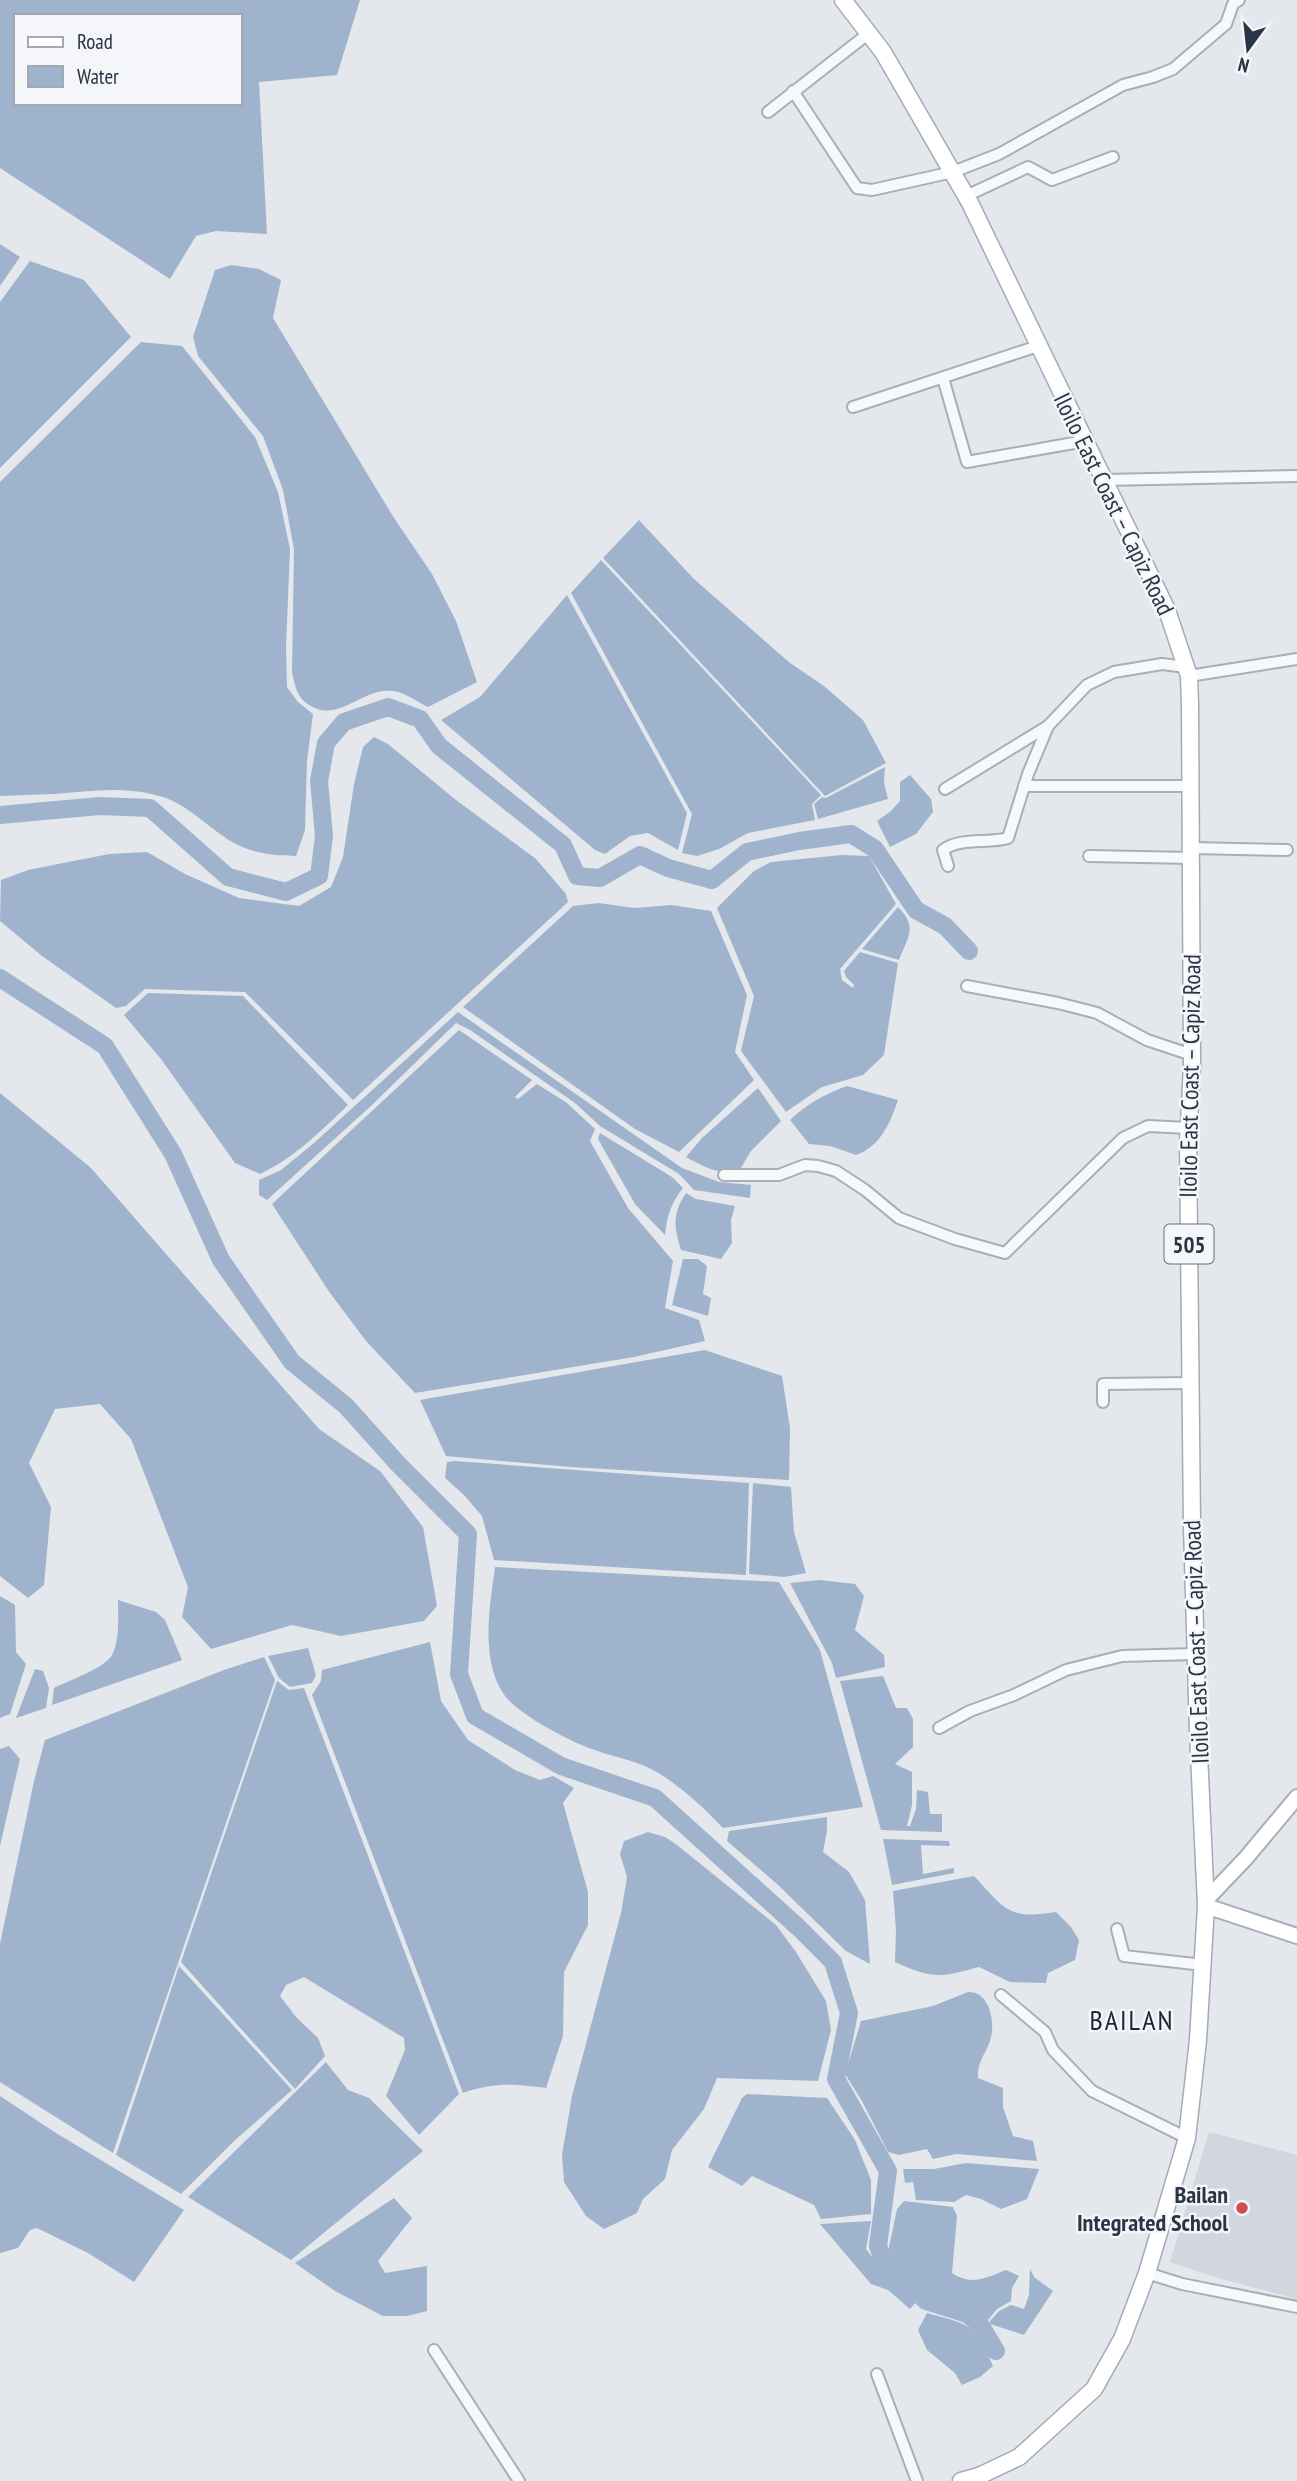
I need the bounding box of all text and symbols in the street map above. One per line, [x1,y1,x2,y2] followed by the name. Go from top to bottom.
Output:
[14,14,242,105] legend
[1213,14,1283,84] north arrow
[77,28,113,55] text: Road
[1236,53,1252,78] text: N
[77,63,119,90] text: Water
[1047,388,1181,620] street label: Iloilo East Coast – Capiz Road
[1172,954,1208,1198] street label: Iloilo East Coast – Capiz Road
[1164,1224,1214,1264] road number: 505
[1176,1520,1216,1764] street label: Iloilo East Coast – Capiz Road
[1089,2001,1175,2038] district label: BAILAN
[1077,2179,1228,2238] place label: Bailan Integrated School
[1234,2200,1250,2216] marker: Bailan Integrated School

